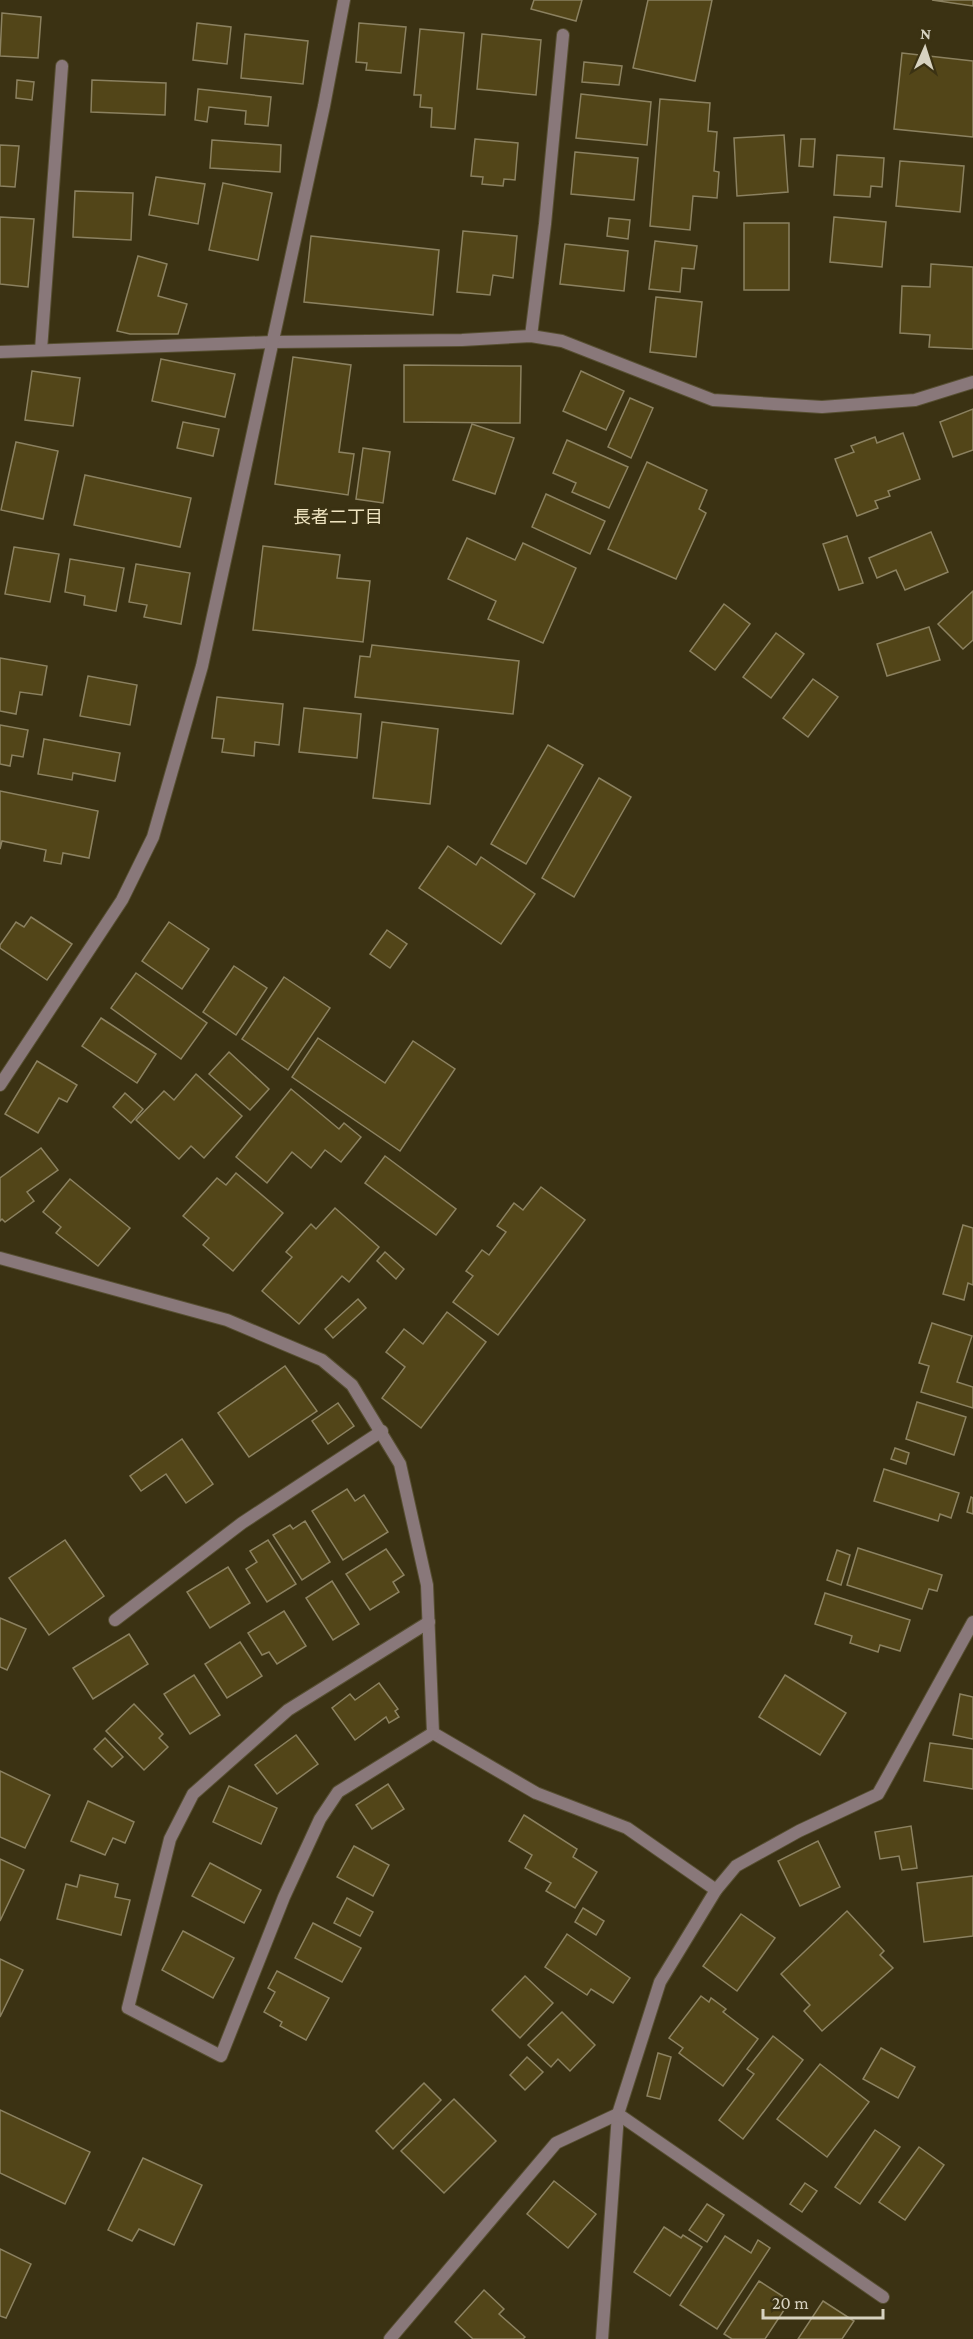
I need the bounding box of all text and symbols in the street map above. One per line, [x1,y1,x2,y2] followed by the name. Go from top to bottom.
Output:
[895,18,955,78] north arrow
[920,25,932,42] text: N
[293,507,383,527] district label: 長者二丁目
[763,2282,883,2320] scale bar
[772,2293,809,2313] text: 20 m

